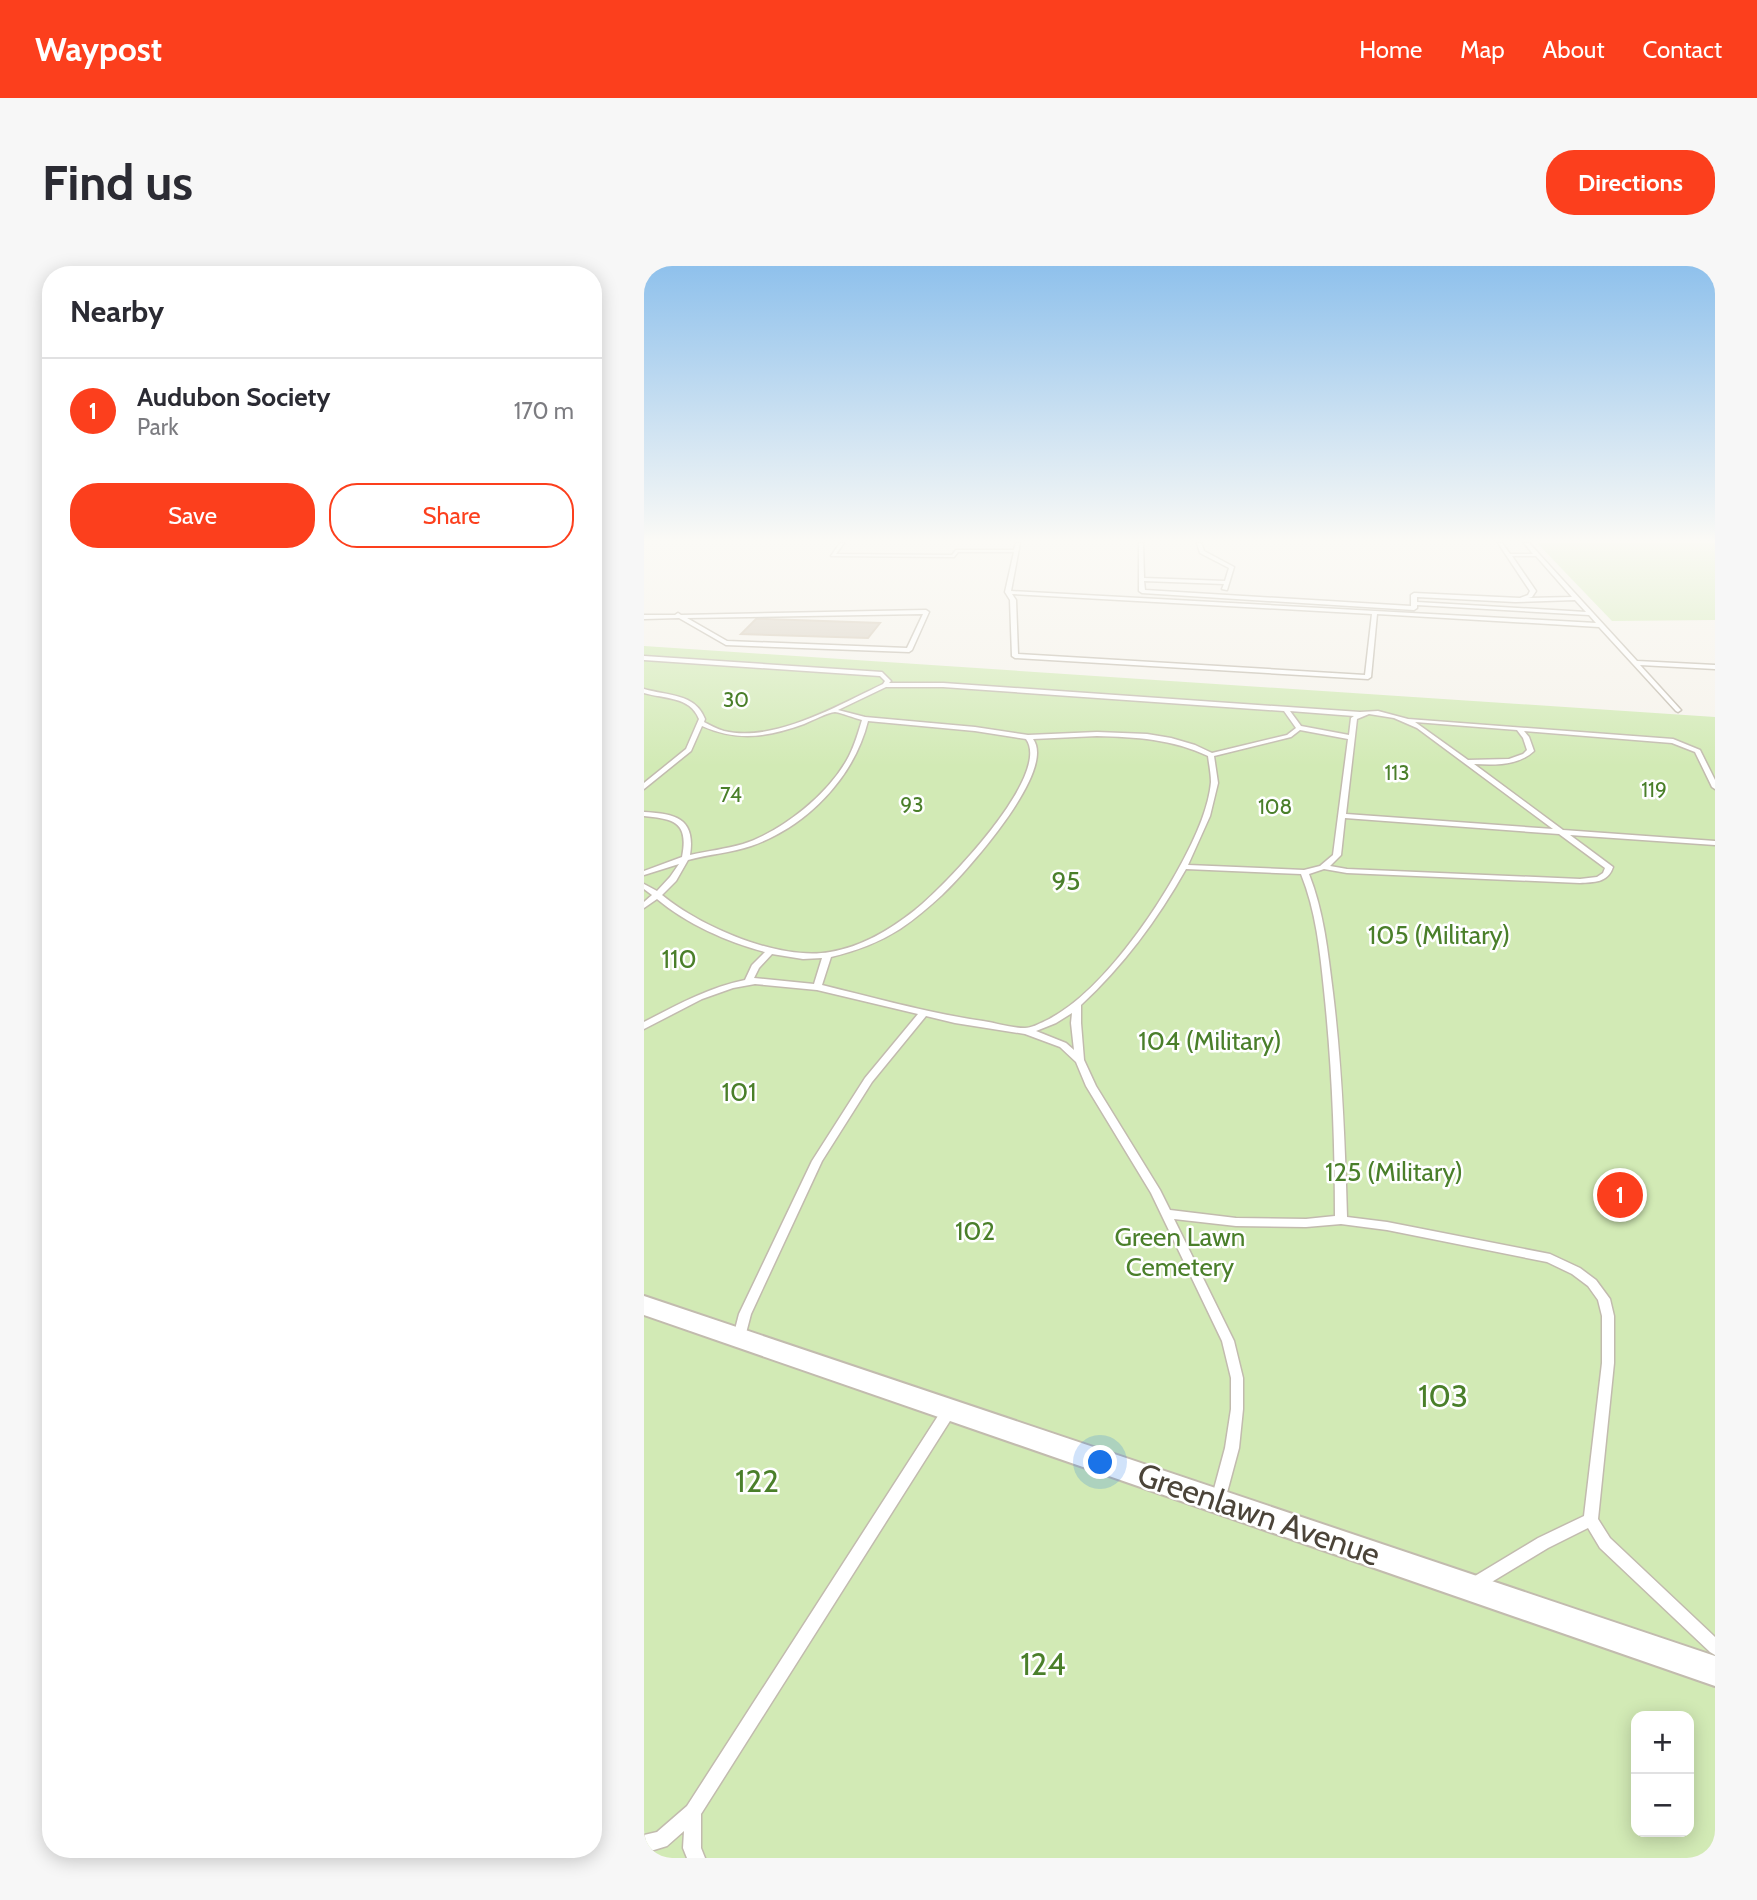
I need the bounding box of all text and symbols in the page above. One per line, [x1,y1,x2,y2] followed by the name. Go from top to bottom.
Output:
[35,29,162,69] text: Waypost
[1359,35,1422,64] text: Home
[1460,35,1505,64] text: Map
[1543,35,1605,64] text: About
[1643,35,1722,64] text: Contact
[1546,150,1715,215] button: Directions
[42,153,193,212] text: Find us
[70,293,164,330] text: Nearby
[137,381,331,413] text: Audubon Society
[89,397,97,425] text: 1
[514,397,574,425] text: 170 m
[137,413,178,441] text: Park
[70,483,315,548] button: Save
[329,483,574,548] button: Share
[723,687,749,712] park label: 30
[1384,760,1410,785] park label: 113
[1641,777,1667,802] park label: 119
[720,782,742,807] park label: 74
[900,792,924,817] park label: 93
[1258,794,1292,819] park label: 108
[1052,865,1080,897] park label: 95
[1368,919,1510,951] park label: 105 (Military)
[661,943,697,975] park label: 110
[1138,1025,1282,1057] park label: 104 (Military)
[721,1076,757,1108] park label: 101
[1325,1156,1463,1188] park label: 125 (Military)
[1597,1169,1643,1221] pin: 1
[955,1215,995,1247] park label: 102
[1115,1221,1245,1283] park label: Green Lawn Cemetery
[1418,1376,1468,1415] park label: 103
[1083,1445,1117,1479] your location
[1133,1454,1385,1574] street label: Greenlawn Avenue
[735,1461,779,1500] park label: 122
[1020,1644,1066,1683] park label: 124
[1631,1711,1694,1837] map controls
[1631,1711,1694,1774] button: +
[1631,1774,1694,1837] button: −

